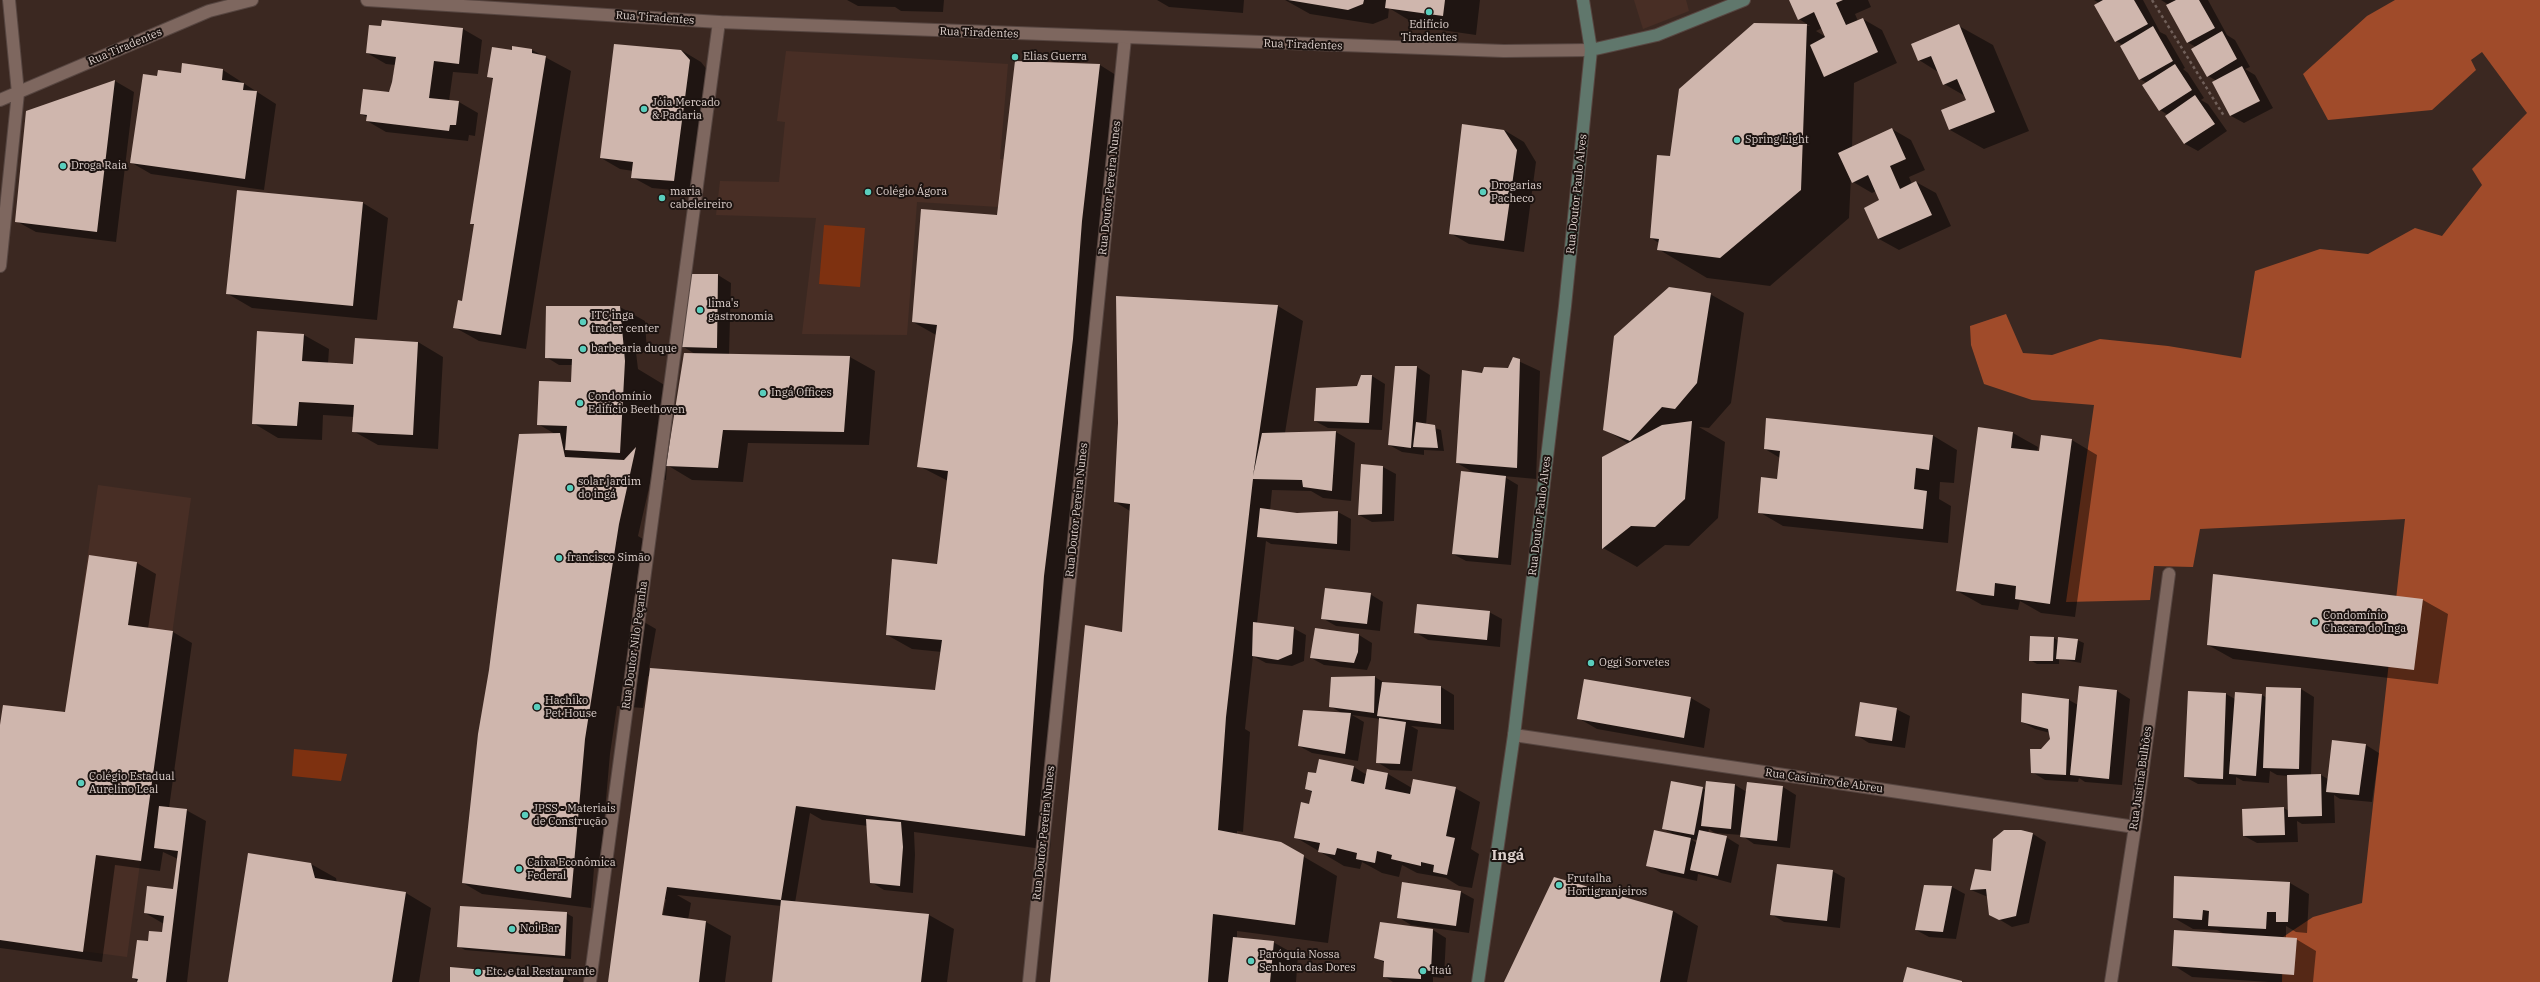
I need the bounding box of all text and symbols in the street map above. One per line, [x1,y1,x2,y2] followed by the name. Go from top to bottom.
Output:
[1424,7,1434,17] marker: Edifício Tiradentes
[615,9,695,27] street label: Rua Tiradentes
[1401,18,1457,44] place label: Edifício Tiradentes
[86,25,164,69] street label: Rua Tiradentes
[939,25,1019,41] street label: Rua Tiradentes
[1263,37,1343,53] street label: Rua Tiradentes
[1023,50,1087,64] place label: Elias Guerra
[1010,52,1020,62] marker: Elias Guerra
[652,96,720,122] place label: Jóia Mercado & Padaria
[639,104,649,114] marker: Jóia Mercado & Padaria
[1096,120,1124,256] street label: Rua Doutor Pereira Nunes
[1564,133,1590,255] street label: Rua Doutor Paulo Alves
[1745,133,1809,147] place label: Spring Light
[1732,135,1742,145] marker: Spring Light
[71,159,127,173] place label: Droga Raia
[58,161,68,171] marker: Droga Raia
[1491,179,1542,205] place label: Drogarias Pacheco
[670,185,732,211] place label: maria cabeleireiro
[876,185,947,199] place label: Colégio Ágora
[863,187,873,197] marker: Colégio Ágora
[1478,187,1488,197] marker: Drogarias Pacheco
[657,193,667,203] marker: maria cabeleireiro
[708,297,773,323] place label: lima's gastronomia
[695,305,705,315] marker: lima's gastronomia
[591,309,659,335] place label: ITC inga trader center
[578,317,588,327] marker: ITC inga trader center
[591,342,677,356] place label: barbearia duque
[578,344,588,354] marker: barbearia duque
[771,386,832,400] place label: Ingá Offices
[758,388,768,398] marker: Ingá Offices
[588,390,685,416] place label: Condomínio Edifício Beethoven
[575,398,585,408] marker: Condomínio Edifício Beethoven
[1063,442,1091,578] street label: Rua Doutor Pereira Nunes
[1526,456,1554,576] street label: Rua Doutor Paulo Alves
[578,475,641,501] place label: solar jardim do ingá
[565,483,575,493] marker: solar jardim do ingá
[567,551,650,565] place label: francisco Simão
[554,553,564,563] marker: francisco Simão
[619,580,651,710] street label: Rua Doutor Nilo Peçanha
[2323,609,2406,635] place label: Condomínio Chacara do Inga
[2310,617,2320,627] marker: Condomínio Chacara do Inga
[1599,656,1670,670] place label: Oggi Sorvetes
[1586,658,1596,668] marker: Oggi Sorvetes
[545,694,597,720] place label: Hachiko Pet House
[532,702,542,712] marker: Hachiko Pet House
[2127,725,2155,831] street label: Rua Justina Bulhões
[1030,765,1058,901] street label: Rua Doutor Pereira Nunes
[1764,766,1884,796] street label: Rua Casimiro de Abreu
[89,770,175,796] place label: Colégio Estadual Aurelino Leal
[76,778,86,788] marker: Colégio Estadual Aurelino Leal
[533,802,616,828] place label: JPSS - Materiais de Construção
[520,810,530,820] marker: JPSS - Materiais de Construção
[1492,847,1524,865] district label: Ingá
[527,856,616,882] place label: Caixa Econômica Federal
[514,864,524,874] marker: Caixa Econômica Federal
[1567,872,1647,898] place label: Frutalha Hortigranjeiros
[1554,880,1564,890] marker: Frutalha Hortigranjeiros
[520,922,559,936] place label: Noi Bar
[507,924,517,934] marker: Noi Bar
[1259,948,1356,974] place label: Paróquia Nossa Senhora das Dores
[1246,956,1256,966] marker: Paróquia Nossa Senhora das Dores
[1431,964,1451,978] place label: Itaú
[486,965,595,979] place label: Etc. e tal Restaurante
[1418,966,1428,976] marker: Itaú
[473,967,483,977] marker: Etc. e tal Restaurante

